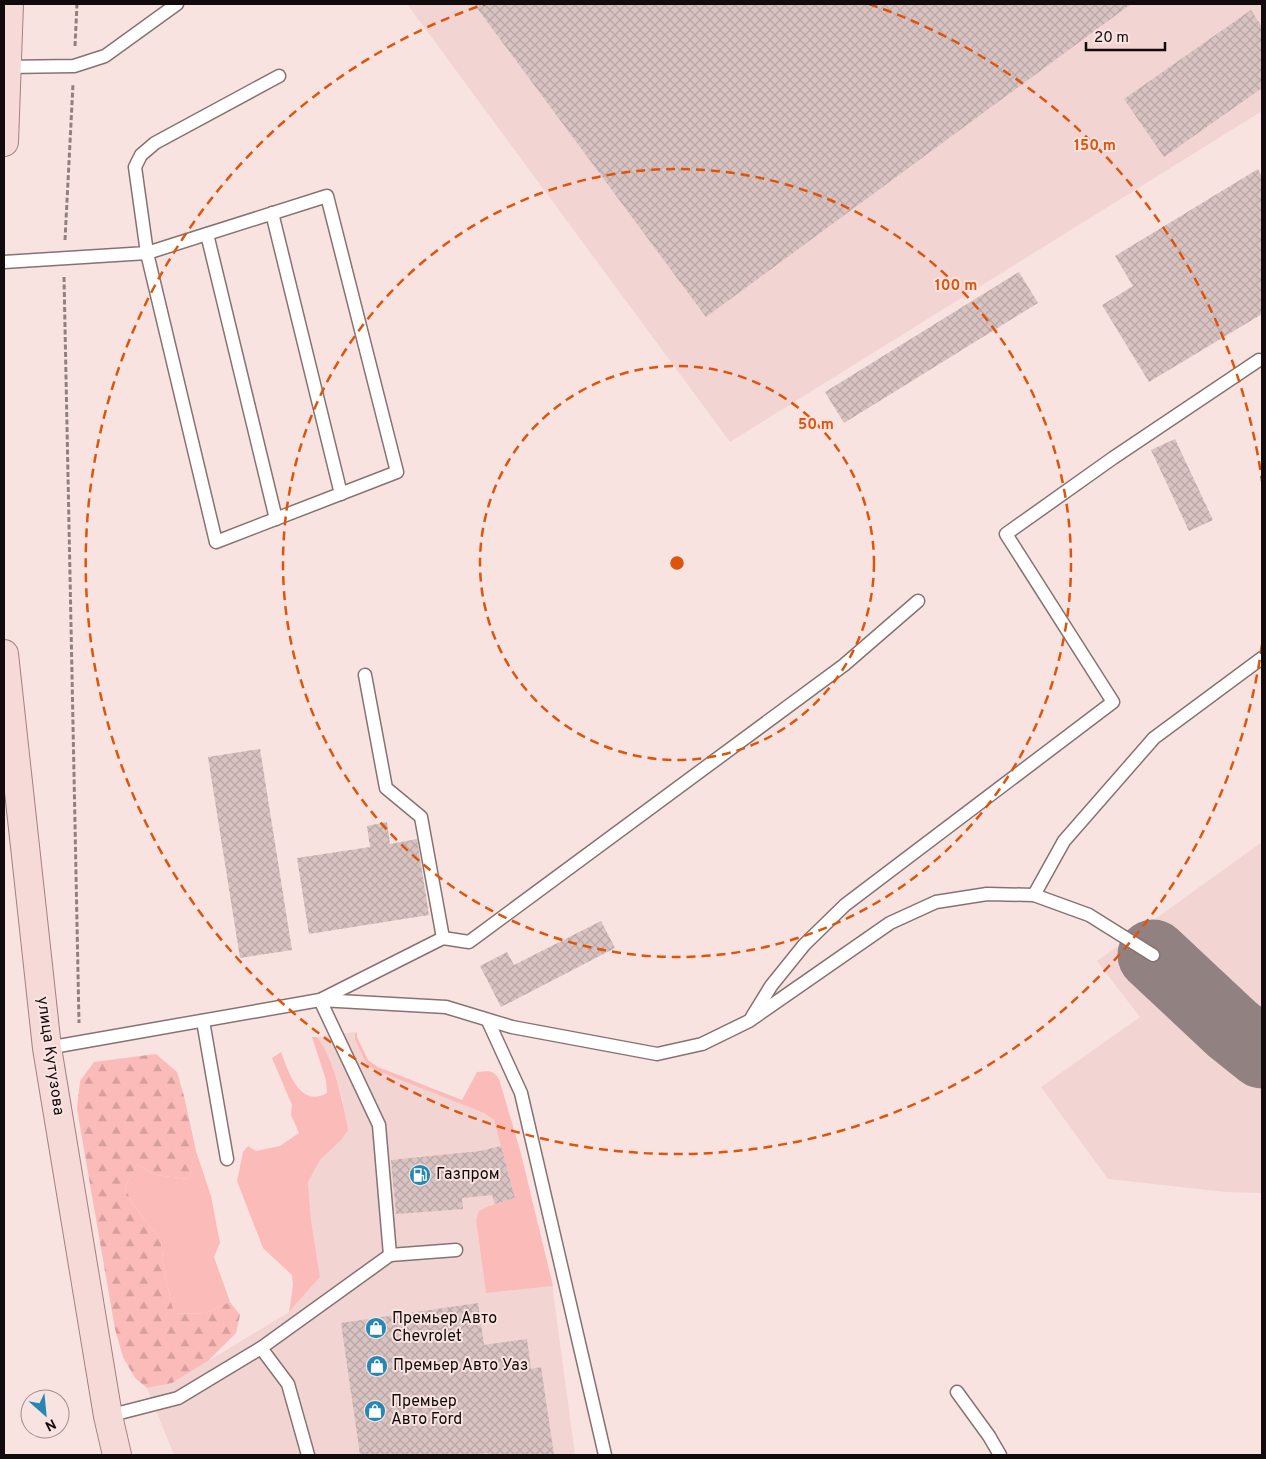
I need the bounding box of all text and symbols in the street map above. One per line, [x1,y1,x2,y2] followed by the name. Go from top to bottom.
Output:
[1086,20,1165,52] scale bar
[1094,29,1129,48] text: 20 m
[1074,137,1116,156] text: 150 m
[935,277,977,296] text: 100 m
[798,416,834,435] text: 50 m
[668,554,686,572] centre of rings
[32,995,68,1117] street label: улица Кутузова
[408,1163,432,1187] fuel station icon: Газпром
[436,1165,500,1185] place label: Газпром
[392,1309,497,1347] place label: Премьер Авто Chevrolet
[364,1316,388,1340] shop icon: Премьер Авто Chevrolet
[365,1354,389,1378] shop icon: Премьер Авто Уаз
[393,1356,528,1376] place label: Премьер Авто Уаз
[20,1389,70,1439] north arrow
[391,1392,462,1430] place label: Премьер Авто Ford
[363,1399,387,1423] shop icon: Премьер Авто Ford
[42,1414,59,1434] text: N

